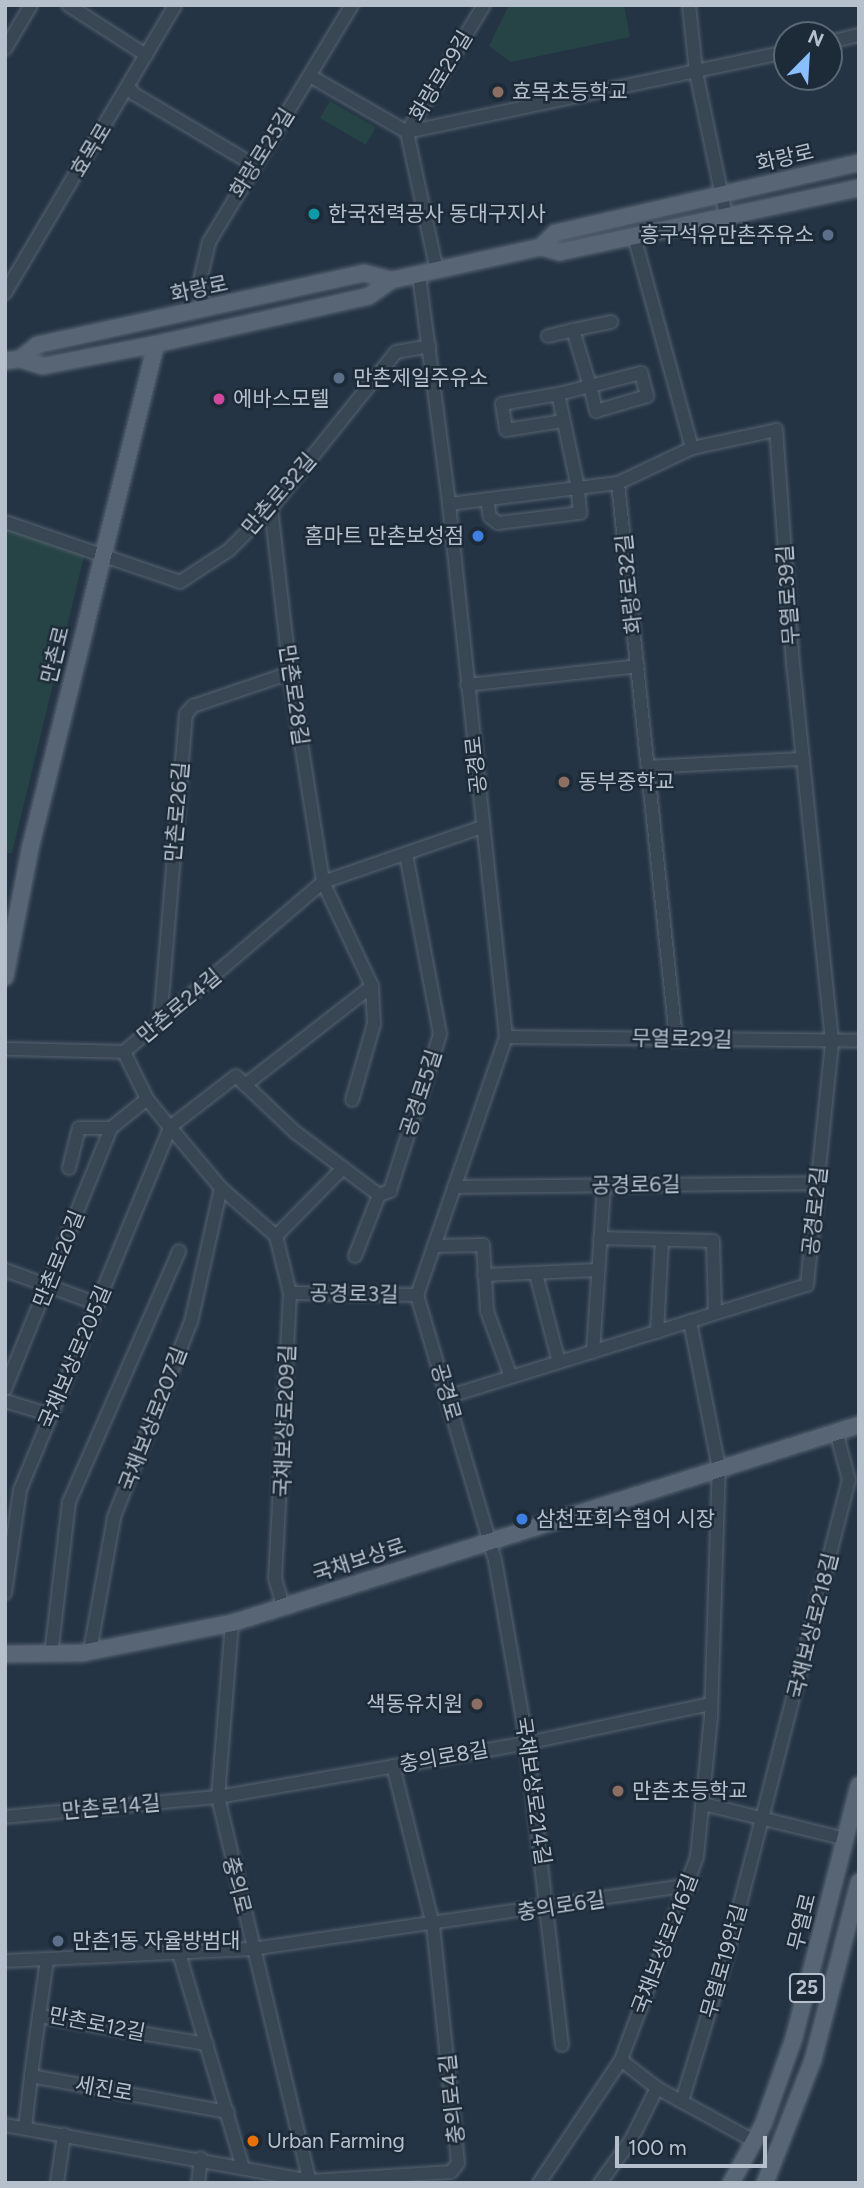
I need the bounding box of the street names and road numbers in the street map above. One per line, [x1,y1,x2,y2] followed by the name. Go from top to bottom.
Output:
[404,26,478,126] street label: 화랑로29길
[225,103,299,203] street label: 화랑로25길
[65,119,117,181] street label: 효목로
[754,139,816,177] street label: 화랑로
[168,271,230,307] street label: 화랑로
[237,448,321,540] street label: 만촌로32길
[611,533,647,635] street label: 화랑로32길
[772,544,804,646] street label: 무열로39길
[36,624,74,686] street label: 만촌로
[274,643,314,747] street label: 만촌로28길
[460,735,492,795] street label: 공경로
[160,761,194,863] street label: 만촌로26길
[132,964,226,1048] street label: 만촌로24길
[631,1026,733,1052] street label: 무열로29길
[395,1047,447,1139] street label: 공경로5길
[798,1165,832,1257] street label: 공경로2길
[591,1172,681,1198] street label: 공경로6길
[28,1207,90,1311] street label: 만촌로20길
[309,1281,399,1307] street label: 공경로3길
[33,1282,117,1432] street label: 국채보상로205길
[114,1343,192,1495] street label: 국채보상로207길
[270,1344,300,1498] street label: 국채보상로209길
[426,1361,466,1423] street label: 공경로
[309,1533,409,1587] street label: 국채보상로
[783,1551,843,1701] street label: 국채보상로218길
[510,1715,556,1867] street label: 국채보상로214길
[397,1737,491,1777] street label: 충의로8길
[61,1790,161,1824] street label: 만촌로14길
[218,1854,256,1916] street label: 충의로
[627,1870,703,2018] street label: 국채보상로216길
[515,1887,607,1925] street label: 충의로6길
[783,1891,821,1953] street label: 무열로
[696,1901,752,2021] street label: 무열로19안길
[788,1972,826,2004] road number: 25
[47,2002,147,2046] street label: 만촌로12길
[435,2053,469,2145] street label: 충의로4길
[73,2072,135,2106] street label: 세진로

